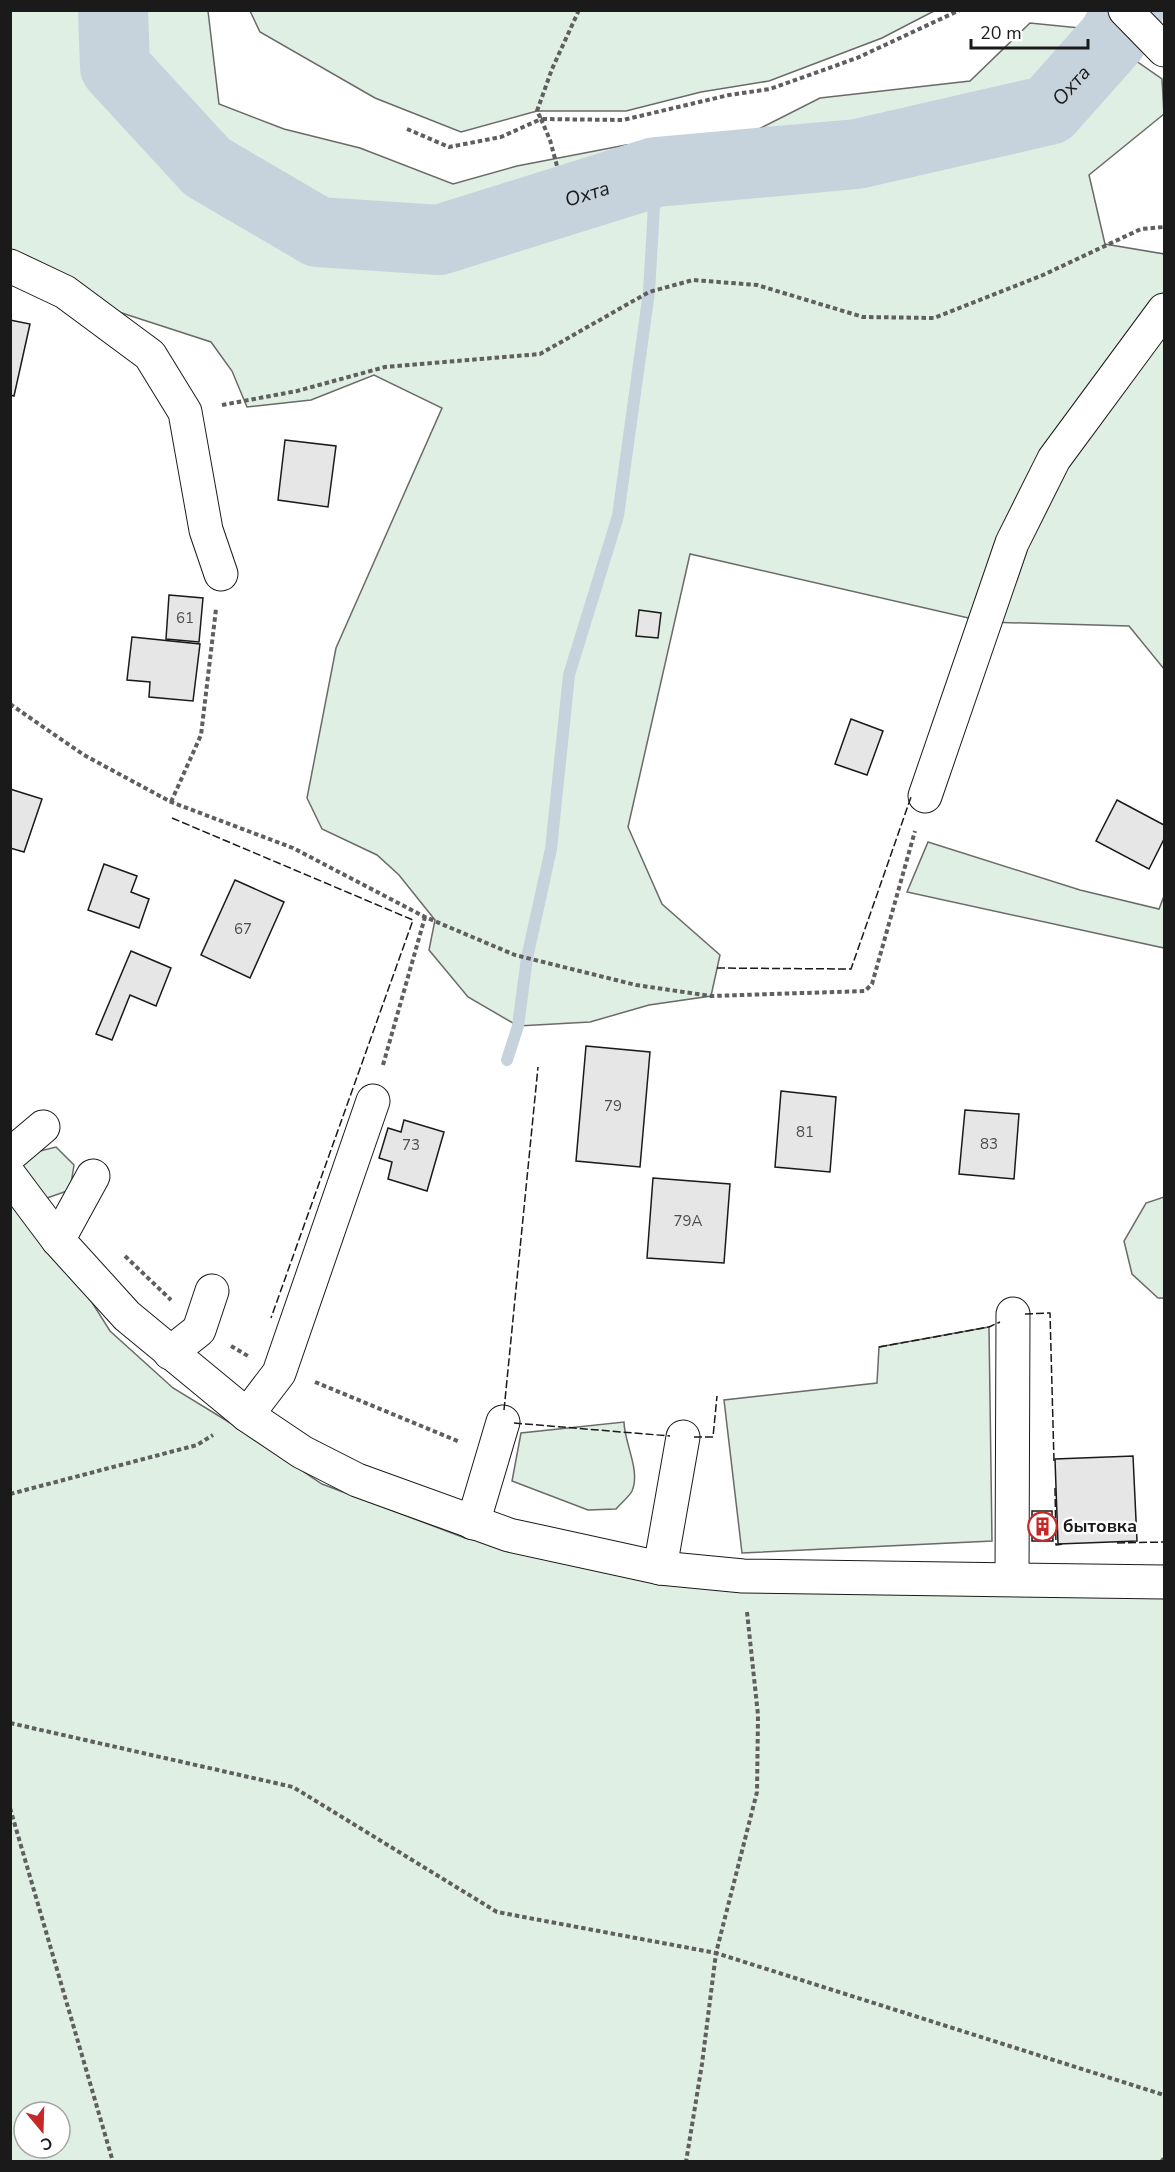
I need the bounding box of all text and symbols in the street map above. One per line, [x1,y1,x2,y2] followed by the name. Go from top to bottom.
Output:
[971,12,1088,50] scale bar
[980,21,1022,45] text: 20 m
[1046,59,1096,111] water label: Охта
[561,174,613,213] water label: Охта
[176,608,194,628] house number: 61
[234,919,252,939] house number: 67
[604,1096,622,1116] house number: 79
[796,1122,814,1142] house number: 81
[980,1134,998,1154] house number: 83
[402,1135,420,1155] house number: 73
[674,1211,703,1231] house number: 79А
[1026,1510,1058,1542] building icon: бытовка
[1063,1514,1137,1538] place label: бытовка
[12,2100,72,2160] north arrow
[38,2131,55,2155] text: С

